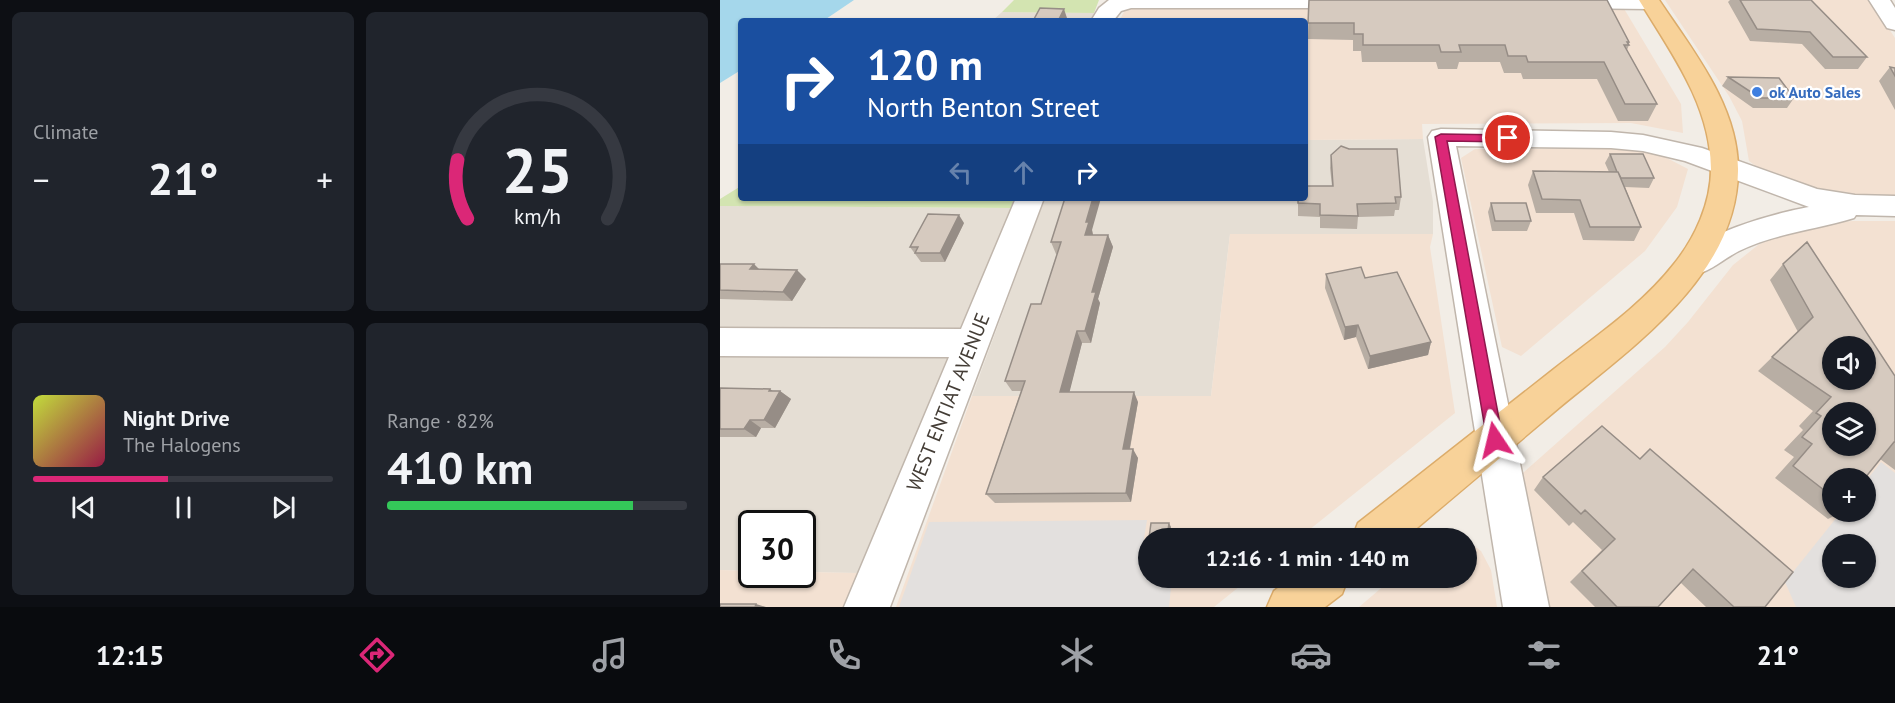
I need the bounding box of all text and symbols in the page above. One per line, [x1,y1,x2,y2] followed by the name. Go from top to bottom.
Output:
[867,37,983,92] text: 120 m
[768,42,846,120] icon: right
[1769,82,1861,102] place label: ok Auto Sales
[1750,85,1764,99] marker: ok Auto Sales
[867,90,1099,124] text: North Benton Street
[1482,112,1533,163] pin
[33,119,99,145] text: Climate
[1491,121,1524,154] icon: arrive
[502,129,572,210] text: 25
[148,149,218,207] text: 21°
[944,156,977,189] icon: left
[1007,156,1040,189] icon: ahead
[1070,156,1103,189] icon: right
[33,158,50,201] text: −
[316,158,333,201] text: +
[513,202,560,230] text: km/h
[900,309,996,495] street label: WEST ENTIAT AVENUE
[1822,336,1876,588] map controls
[1822,336,1876,390] button: sound
[1822,402,1876,456] button: layers
[123,404,230,432] text: Night Drive
[387,408,494,434] text: Range · 82%
[1463,408,1527,472] position arrow
[123,432,241,458] text: The Halogens
[387,438,533,496] text: 410 km
[1822,468,1876,522] button: +
[67,491,100,524] icon: previous
[167,491,200,524] icon: pause
[267,491,300,524] icon: next
[738,510,816,588] speed limit sign: 30
[1822,534,1876,588] button: −
[1206,544,1409,572] text: 12:16 · 1 min · 140 m
[356,634,398,676] icon: directions
[589,634,631,676] icon: music
[823,634,865,676] icon: phone
[1056,634,1098,676] icon: climate
[1290,634,1332,676] icon: car
[1523,634,1565,676] icon: filters
[96,638,164,672] text: 12:15
[1757,638,1799,672] text: 21°

